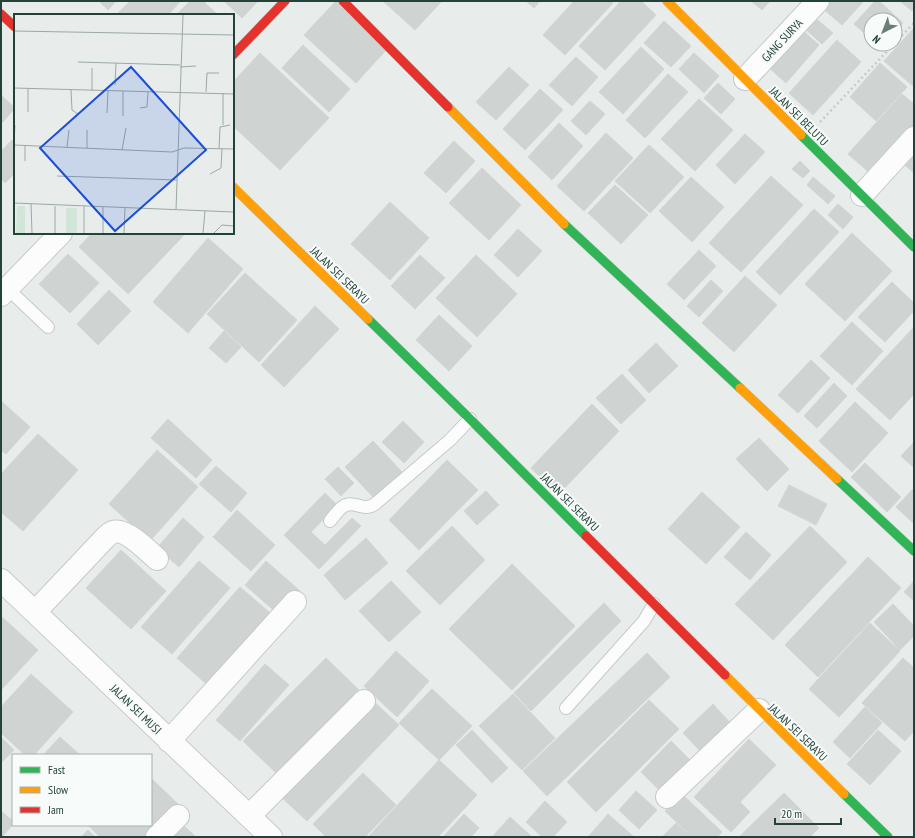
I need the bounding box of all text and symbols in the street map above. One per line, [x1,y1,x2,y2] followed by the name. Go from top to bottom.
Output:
[863,12,903,52] north arrow
[14,14,234,234] inset map
[758,15,806,65] street label: GANG SURYA
[869,32,883,47] text: N
[766,83,832,149] street label: JALAN SEI BELUTU
[307,242,373,307] street label: JALAN SEI SERAYU
[537,469,602,534] street label: JALAN SEI SERAYU
[106,680,165,737] street label: JALAN SEI MUSI
[765,699,831,764] street label: JALAN SEI SERAYU
[12,754,152,826] legend
[48,762,66,777] text: Fast
[48,782,69,797] text: Slow
[775,800,841,826] scale bar
[47,802,64,817] text: Jam
[781,806,802,821] text: 20 m

